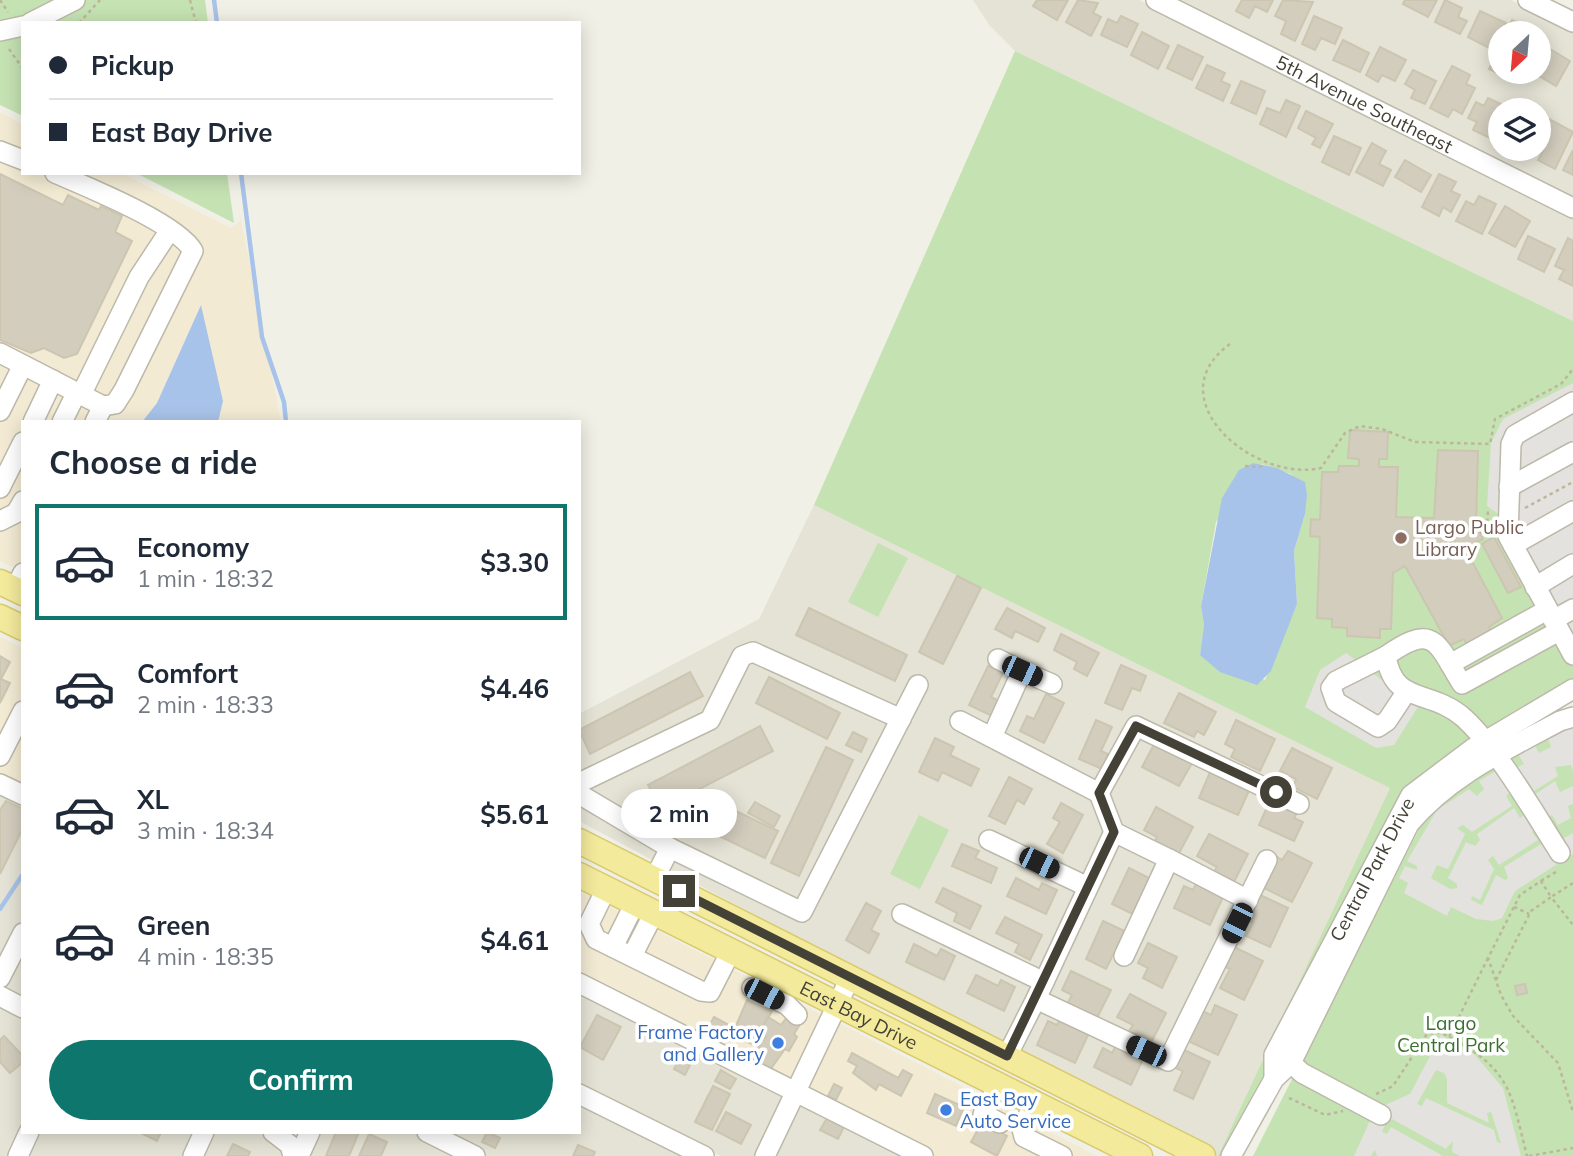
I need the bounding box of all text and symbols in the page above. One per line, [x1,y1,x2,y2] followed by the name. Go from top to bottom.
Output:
[1488,21,1550,84] north arrow
[1488,21,1551,161] map controls
[91,49,174,82] text: Pickup
[1272,50,1457,158] street label: 5th Avenue Southeast
[1488,98,1551,161] button: layers
[91,116,272,149] text: East Bay Drive
[49,442,257,482] text: Choose a ride
[1415,515,1524,561] place label: Largo Public Library
[1393,530,1409,546] marker: Largo Public Library
[53,531,116,594] icon: car
[137,531,249,564] text: Economy
[480,546,549,579] text: $3.30
[137,564,274,593] text: 1 min · 18:32
[999,653,1046,689] car
[53,657,116,720] icon: car
[137,657,238,690] text: Comfort
[480,672,549,705] text: $4.46
[137,690,274,719] text: 2 min · 18:33
[1260,776,1292,808] route start
[53,783,116,846] icon: car
[137,783,169,816] text: XL
[621,790,737,838] callout: 2 min
[1324,793,1420,945] street label: Central Park Drive
[480,798,549,831] text: $5.61
[649,799,709,828] text: 2 min
[137,816,274,845] text: 3 min · 18:34
[1016,844,1063,882] car
[663,875,695,907] route end
[1219,900,1256,946] car
[53,909,116,972] icon: car
[137,909,210,942] text: Green
[480,924,549,957] text: $4.61
[137,942,274,971] text: 4 min · 18:35
[741,975,788,1013] car
[796,976,922,1055] street label: East Bay Drive
[1397,1011,1505,1057] park label: Largo Central Park
[637,1020,764,1066] place label: Frame Factory and Gallery
[1123,1033,1170,1069] car
[770,1035,786,1051] marker: Frame Factory and Gallery
[49,1040,553,1120] button: Confirm
[960,1087,1071,1133] place label: East Bay Auto Service
[938,1102,954,1118] marker: East Bay Auto Service

